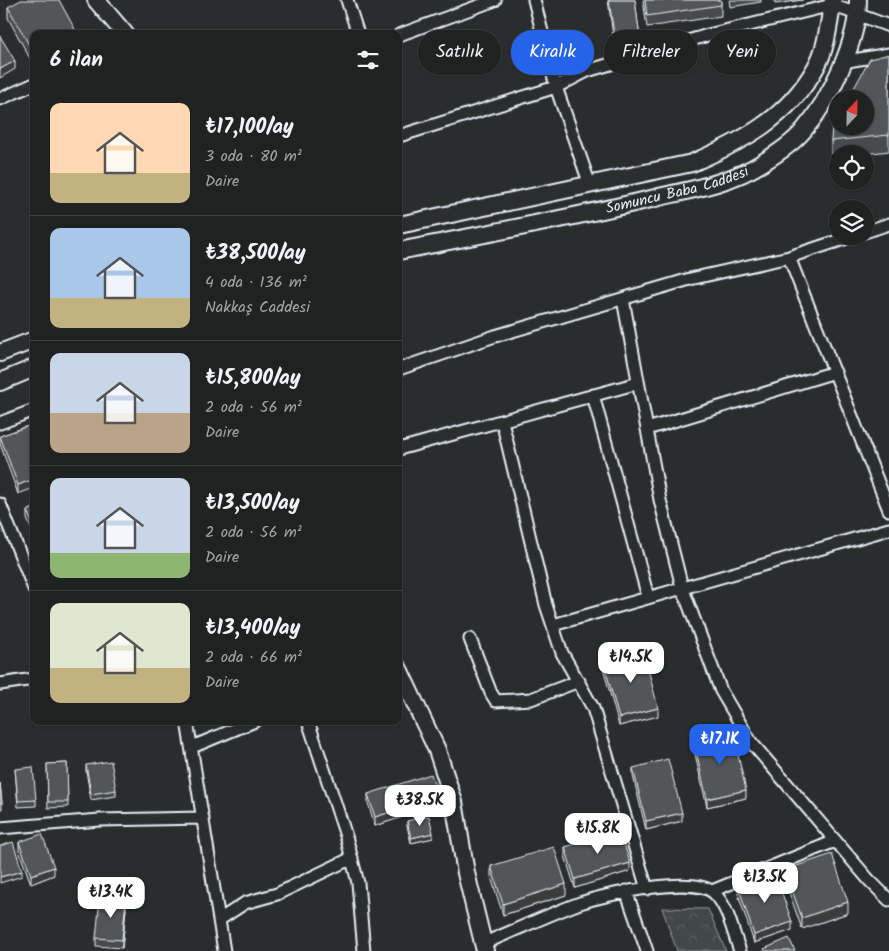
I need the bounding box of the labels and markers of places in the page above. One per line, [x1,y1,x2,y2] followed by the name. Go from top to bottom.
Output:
[590,642,672,684] pin: ₺14.5K
[679,724,761,766] pin: ₺17.1K
[379,784,461,827] pin: ₺38.5K
[557,812,639,855] pin: ₺15.8K
[724,862,806,904] pin: ₺13.5K
[70,876,152,919] pin: ₺13.4K

